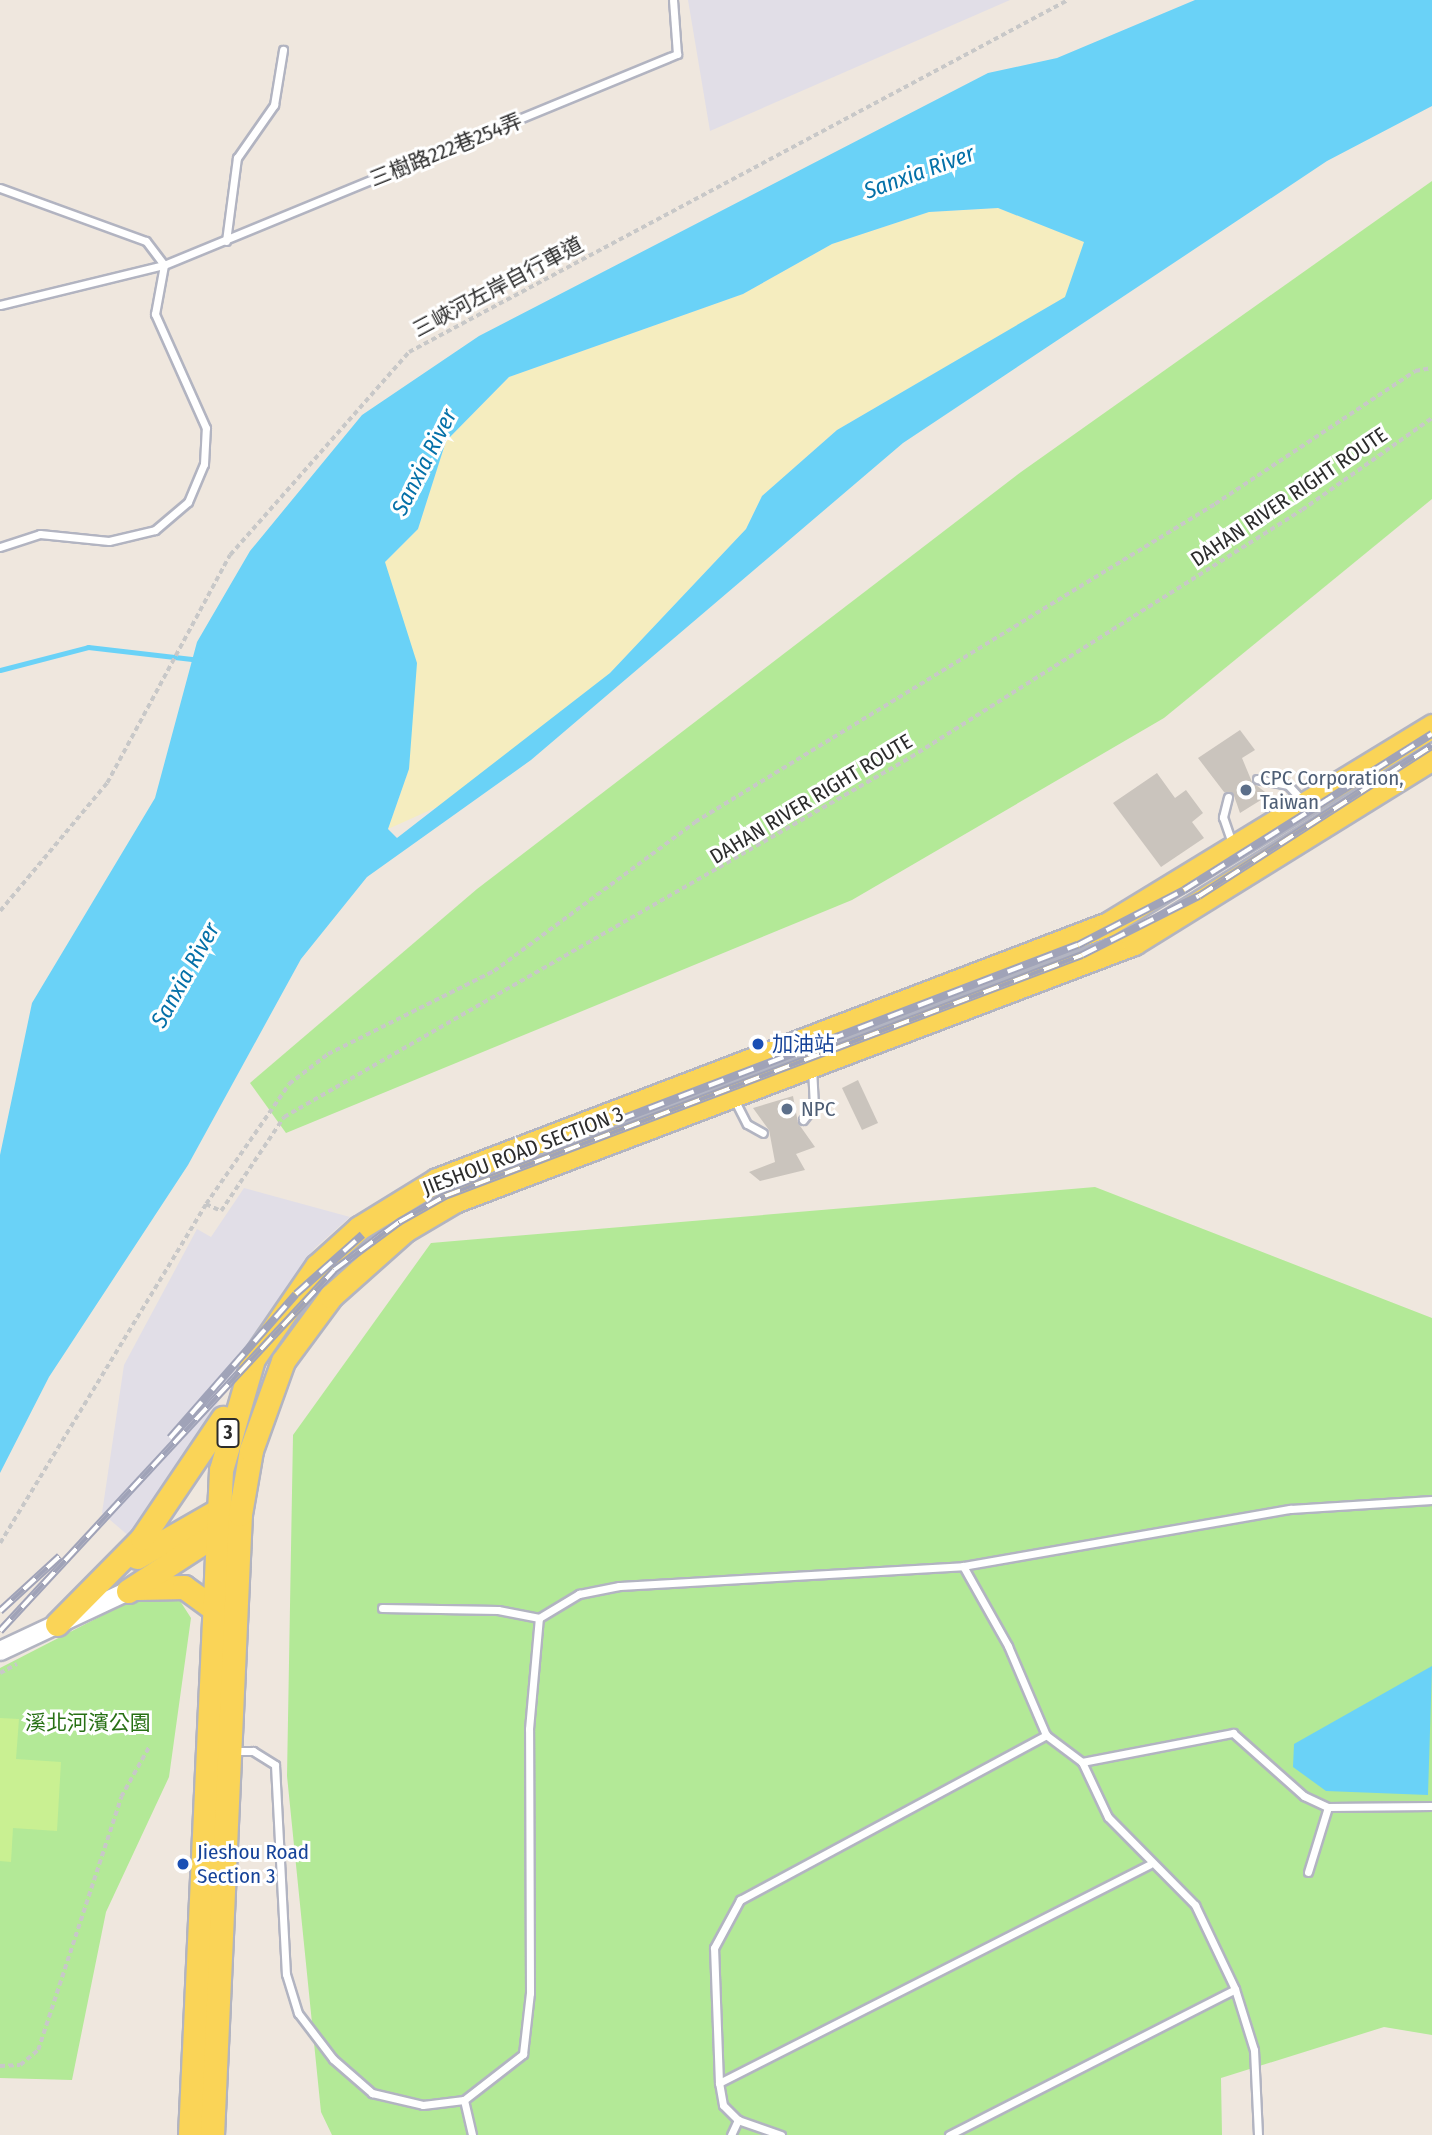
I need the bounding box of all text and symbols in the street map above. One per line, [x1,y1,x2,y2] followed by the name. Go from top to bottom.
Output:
[366,108,526,192] street label: 三樹路222巷254弄
[860,139,978,205] water label: Sanxia River
[409,232,587,342] street label: 三峽河左岸自行車道
[385,404,463,520] water label: Sanxia River
[1186,422,1392,572] street label: DAHAN RIVER RIGHT ROUTE
[705,729,917,869] street label: DAHAN RIVER RIGHT ROUTE
[1260,765,1404,815] place label: CPC Corporation, Taiwan
[1238,782,1254,798] marker: CPC Corporation, Taiwan
[145,918,225,1032] water label: Sanxia River
[772,1031,835,1057] place label: 加油站
[750,1036,766,1052] marker: 加油站
[801,1096,835,1122] place label: NPC
[419,1101,627,1201] street label: JIESHOU ROAD SECTION 3
[779,1101,795,1117] marker: NPC
[216,1418,240,1448] road number: 3
[25,1710,151,1736] park label: 溪北河濱公園
[197,1839,309,1889] place label: Jieshou Road Section 3
[175,1856,191,1872] marker: Jieshou Road Section 3

